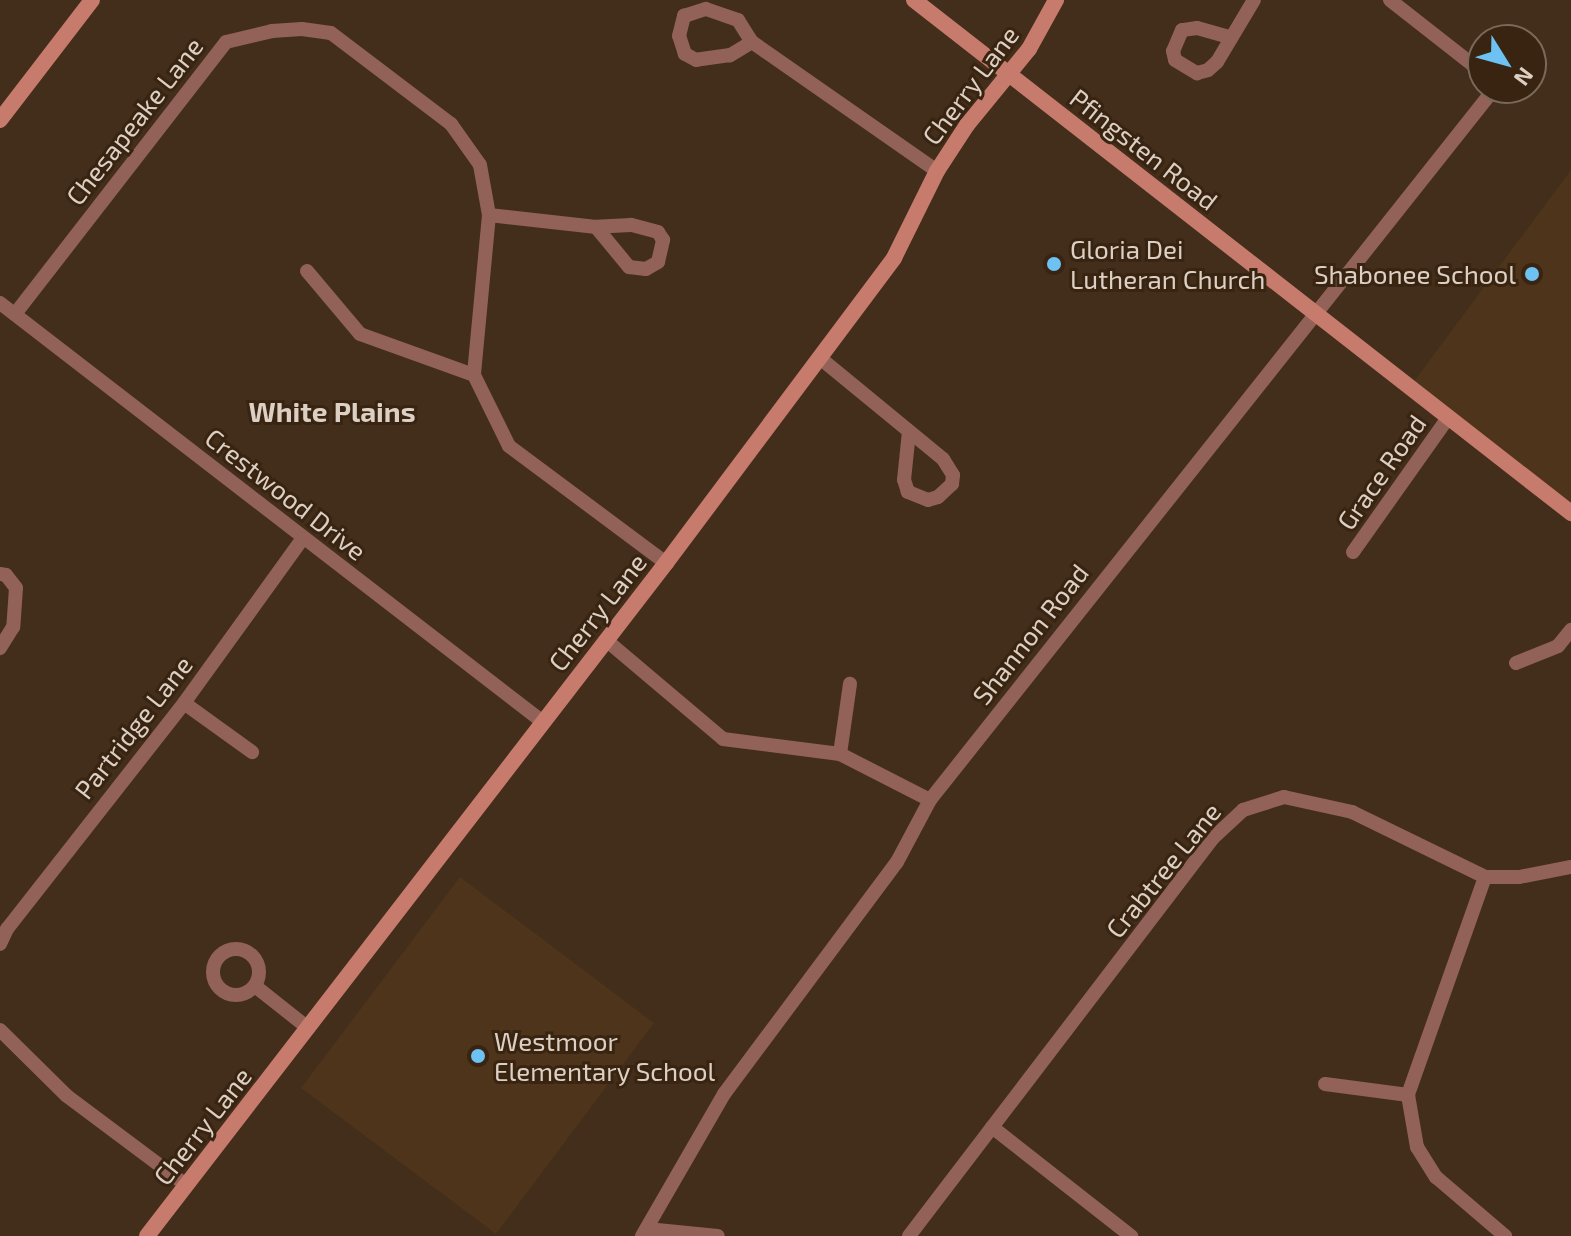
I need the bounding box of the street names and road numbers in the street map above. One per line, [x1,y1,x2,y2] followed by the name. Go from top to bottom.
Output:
[915,19,1025,151] street label: Cherry Lane
[59,31,209,211] street label: Chesapeake Lane
[1064,82,1224,216] street label: Pfingsten Road
[1330,409,1432,535] street label: Grace Road
[199,422,373,566] street label: Crestwood Drive
[541,547,653,677] street label: Cherry Lane
[965,558,1095,710] street label: Shannon Road
[68,649,198,805] street label: Partridge Lane
[1099,796,1227,944] street label: Crabtree Lane
[146,1061,258,1191] street label: Cherry Lane

